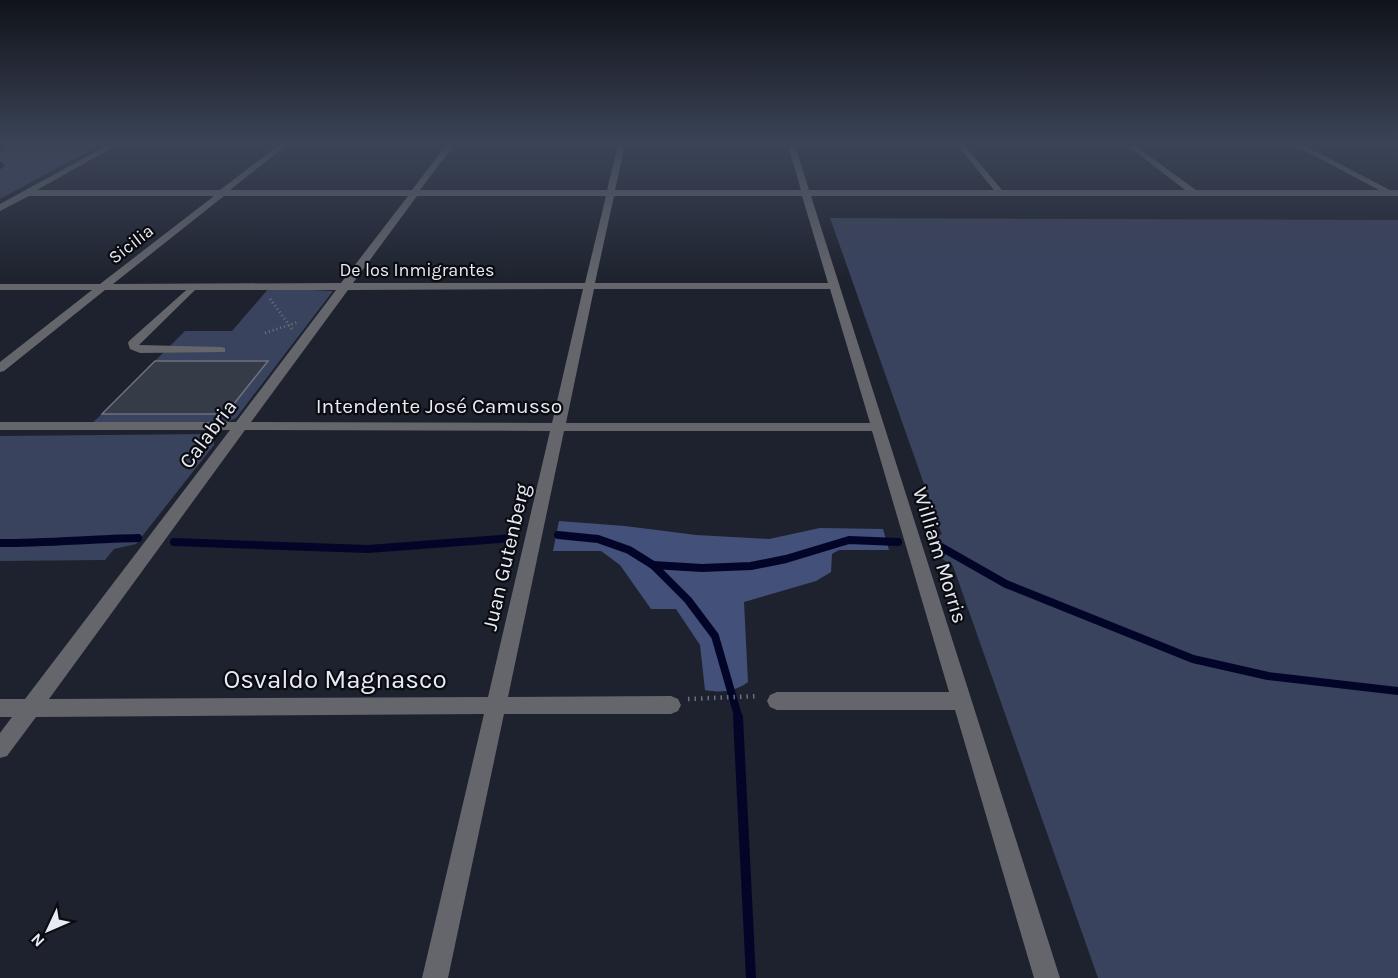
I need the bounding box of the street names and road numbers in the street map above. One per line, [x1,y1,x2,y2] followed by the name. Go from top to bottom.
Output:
[104,220,158,268] street label: Sicilia
[339,259,495,281] street label: De los Inmigrantes
[316,394,562,418] street label: Intendente José Camusso
[174,395,242,473] street label: Calabria
[477,481,535,633] street label: Juan Gutenberg
[908,484,972,626] street label: William Morris
[223,664,447,695] street label: Osvaldo Magnasco

